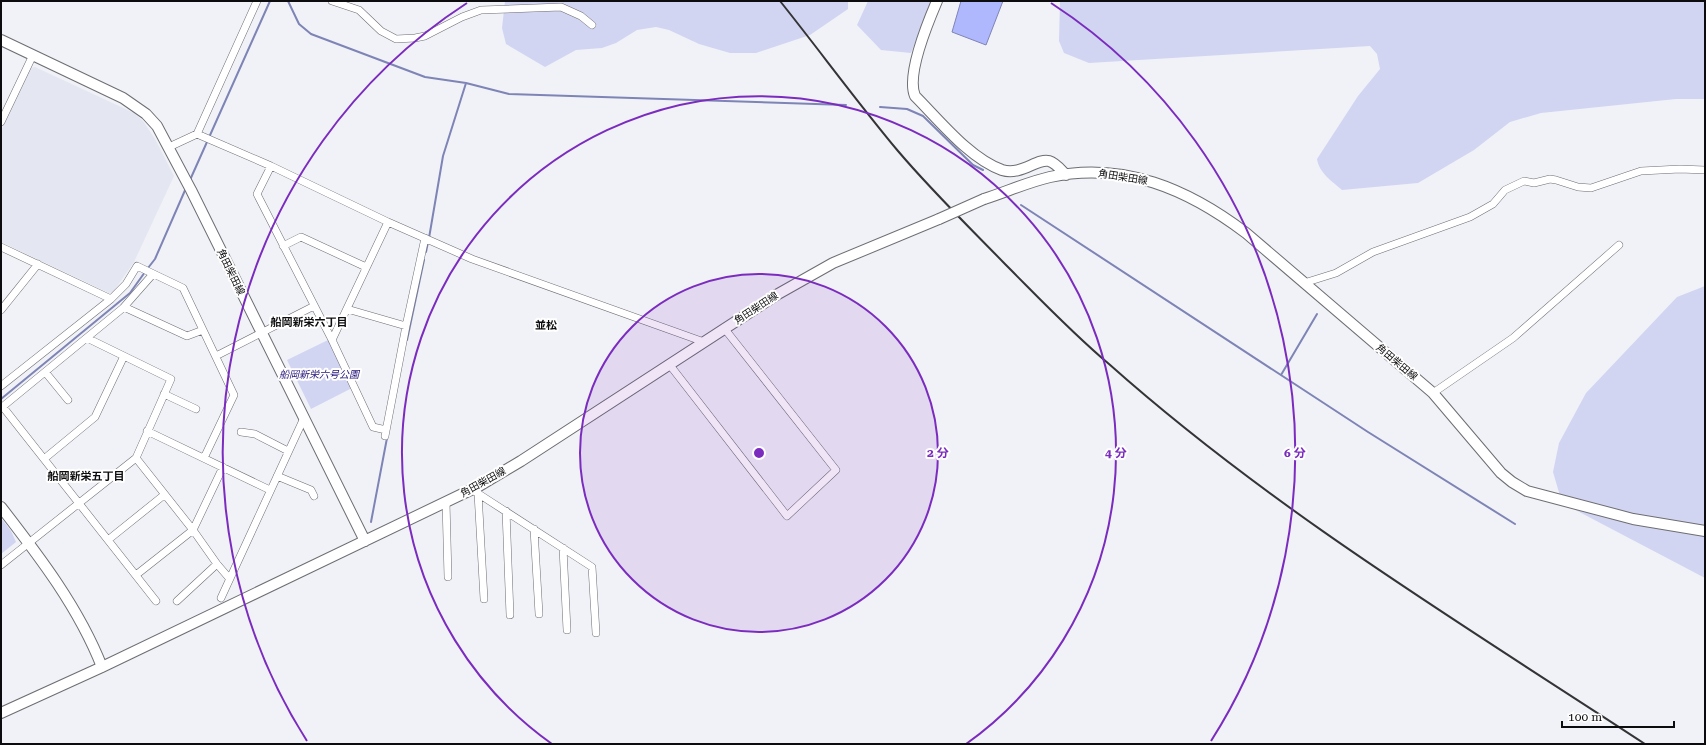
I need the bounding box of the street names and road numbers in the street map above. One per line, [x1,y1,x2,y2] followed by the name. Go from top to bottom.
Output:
[1097,168,1149,186] street label: 角田柴田線
[215,247,247,297] street label: 角田柴田線
[732,290,780,326] street label: 角田柴田線
[1374,342,1420,382] street label: 角田柴田線
[458,465,508,499] street label: 角田柴田線

